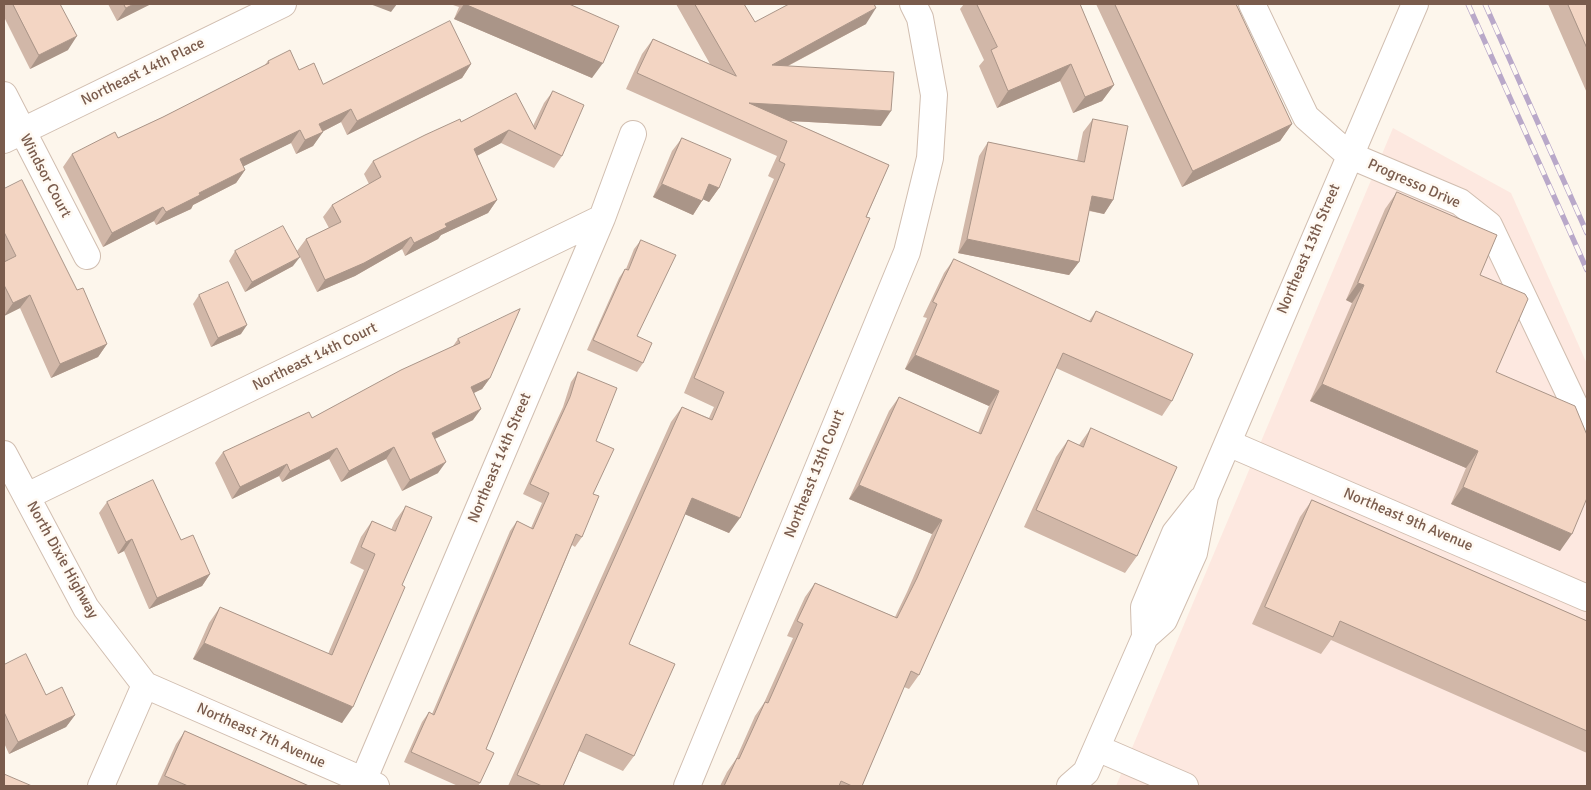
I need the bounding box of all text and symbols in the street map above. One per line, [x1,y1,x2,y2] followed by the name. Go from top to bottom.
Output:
[78,34,208,110] street label: Northeast 14th Place
[15,131,75,221] street label: Windsor Court
[1365,155,1463,213] street label: Progresso Drive
[1273,181,1345,317] street label: Northeast 13th Street
[250,319,380,395] street label: Northeast 14th Court
[464,390,536,526] street label: Northeast 14th Street
[781,407,849,541] street label: Northeast 13th Court
[1340,485,1476,555] street label: Northeast 9th Avenue
[22,498,102,622] street label: North Dixie Highway
[194,699,328,773] street label: Northeast 7th Avenue

